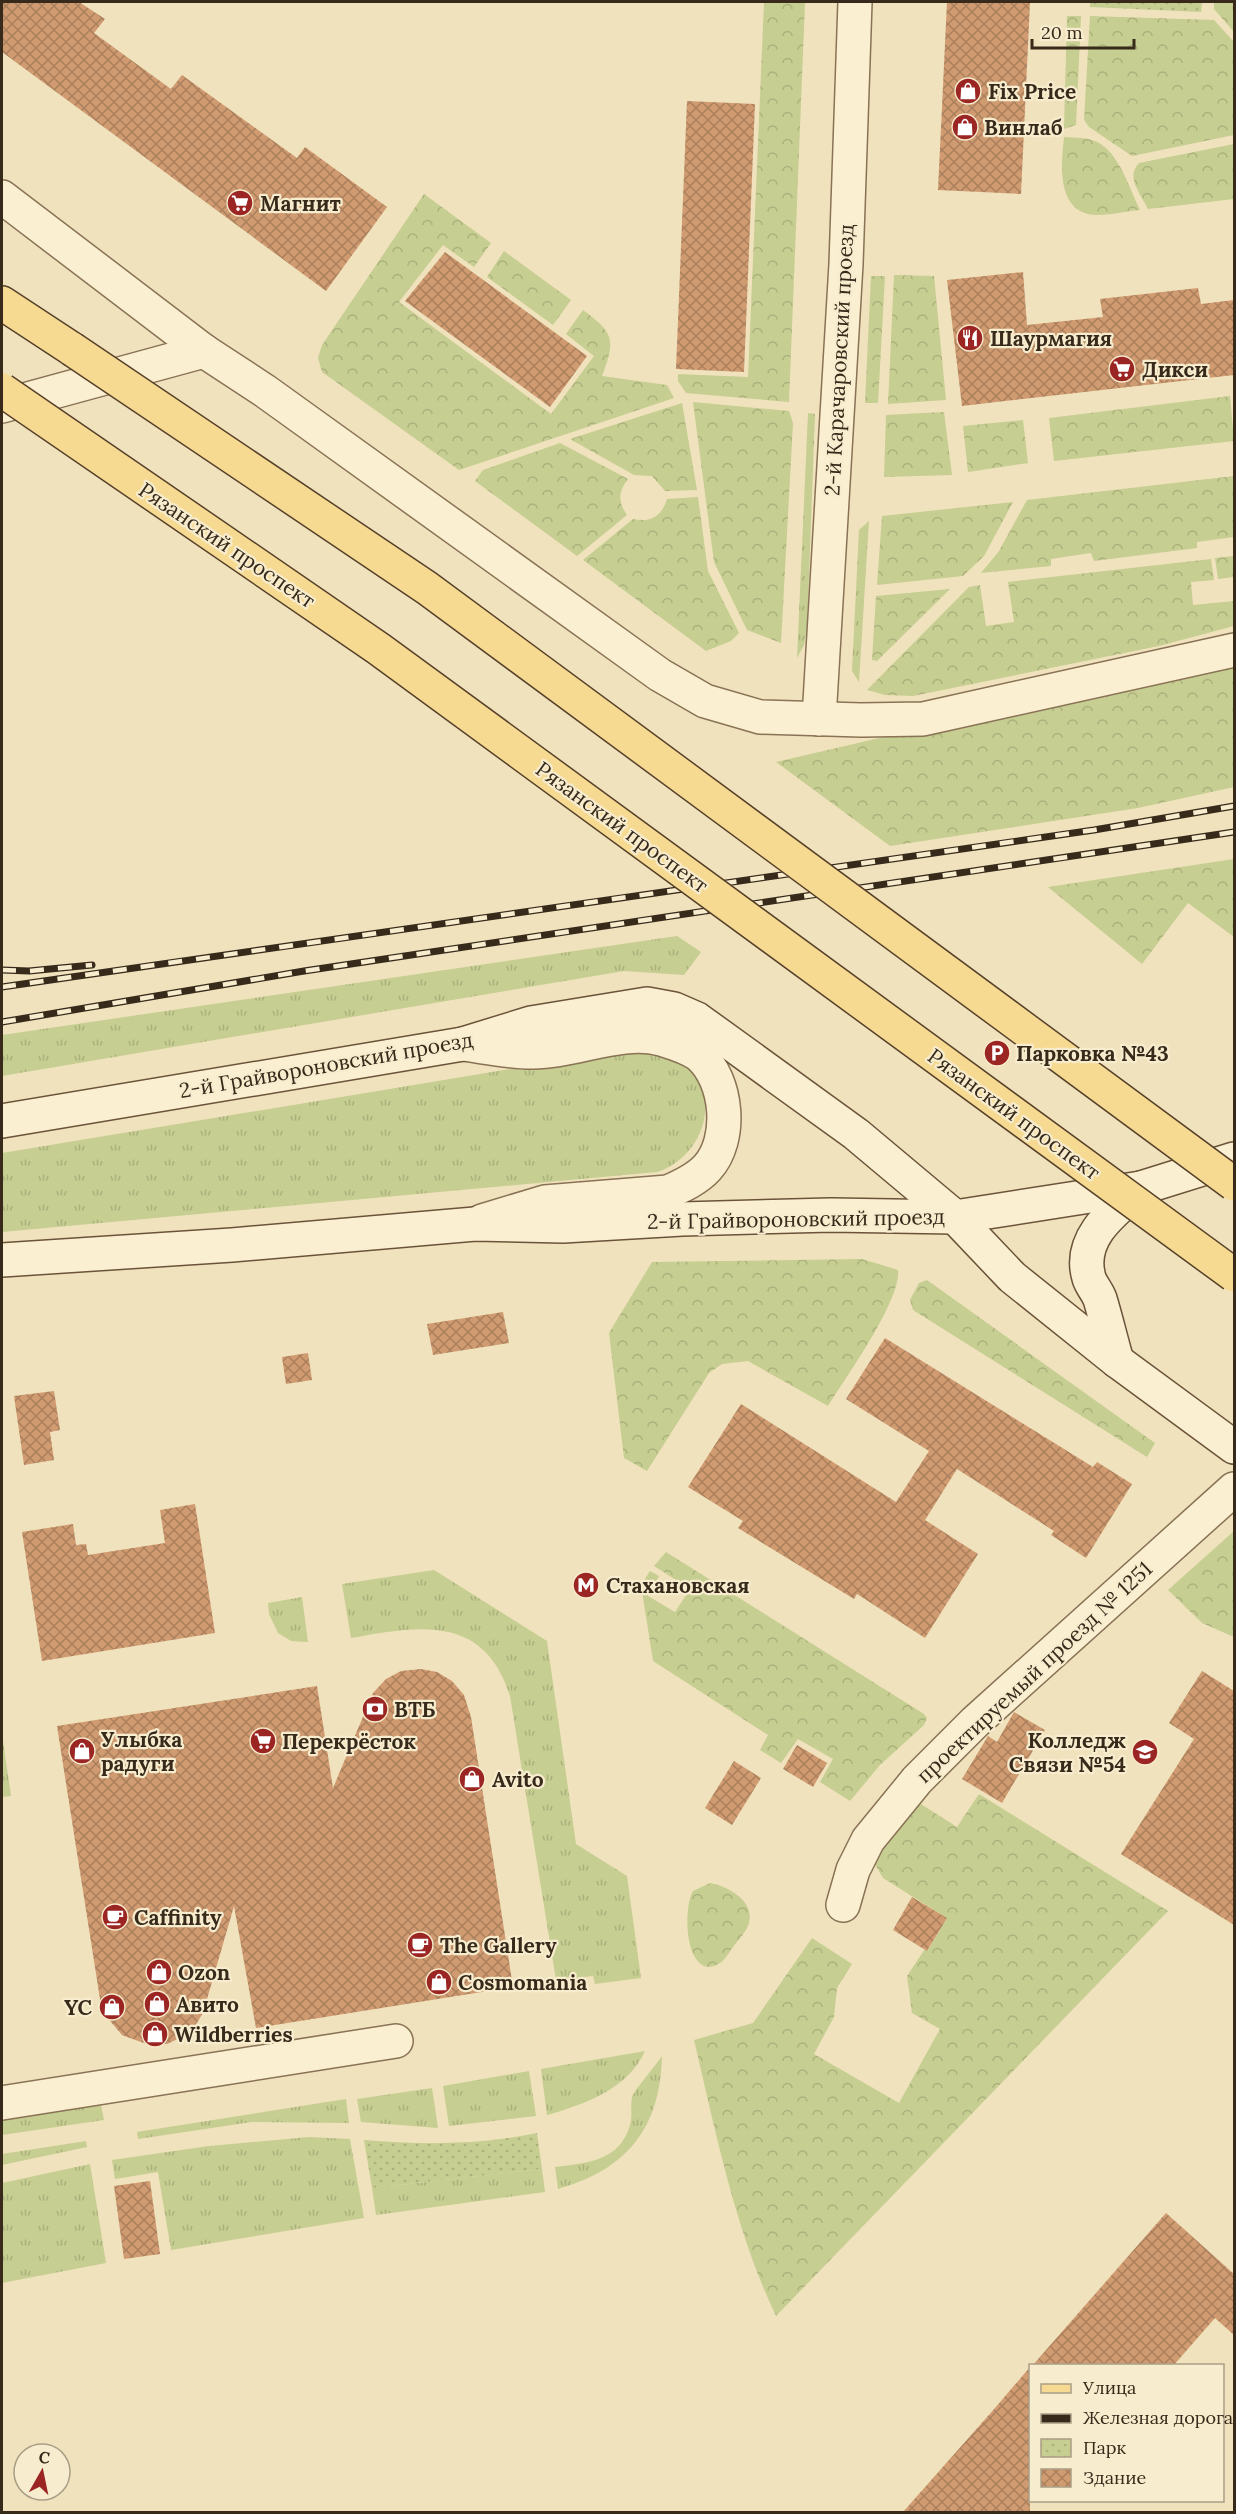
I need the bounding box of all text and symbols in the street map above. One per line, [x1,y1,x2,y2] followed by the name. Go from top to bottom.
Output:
[1032,12,1134,50] scale bar
[1041,21,1083,44] text: 20 m
[953,76,983,106] shop icon: Fix Price
[988,78,1076,105] place label: Fix Price
[950,112,980,142] shop icon: Винлаб
[984,114,1063,141] place label: Винлаб
[225,188,255,218] supermarket icon: Магнит
[260,190,341,217] place label: Магнит
[818,223,860,497] street label: 2-й Карачаровский проезд
[955,323,985,353] restaurant icon: Шаурмагия
[990,325,1112,352] place label: Шаурмагия
[1107,354,1137,384] supermarket icon: Дикси
[1142,356,1208,383] place label: Дикси
[134,476,320,614] street label: Рязанский проспект
[530,755,714,899] street label: Рязанский проспект
[177,1026,475,1104] street label: 2-й Грайвороновский проезд
[982,1038,1012,1068] parking icon: Парковка №43
[1016,1040,1169,1067] place label: Парковка №43
[922,1042,1106,1186] street label: Рязанский проспект
[647,1203,945,1235] street label: 2-й Грайвороновский проезд
[910,1555,1158,1789] street label: проектируемый проезд № 1251
[571,1570,601,1600] metro station icon: Стахановская
[606,1572,750,1599] place label: Стахановская
[360,1694,390,1724] bank icon: ВТБ
[394,1696,436,1723] place label: ВТБ
[101,1726,182,1777] place label: Улыбка радуги
[248,1726,278,1756] supermarket icon: Перекрёсток
[1009,1727,1126,1778] place label: Колледж Связи №54
[282,1728,416,1755] place label: Перекрёсток
[67,1736,97,1766] shop icon: Улыбка радуги
[1130,1737,1160,1767] school or university icon: Колледж Связи №54
[457,1764,487,1794] shop icon: Avito
[492,1766,544,1793] place label: Avito
[100,1902,130,1932] cafe icon: Caffinity
[134,1904,222,1931] place label: Caffinity
[405,1930,435,1960] cafe icon: The Gallery
[440,1932,557,1959] place label: The Gallery
[144,1957,174,1987] shop icon: Ozon
[178,1959,230,1986] place label: Ozon
[424,1967,454,1997] shop icon: Cosmomania
[458,1969,587,1996] place label: Cosmomania
[142,1989,172,2019] shop icon: Авито
[176,1991,239,2018] place label: Авито
[97,1992,127,2022] shop icon: YC
[64,1994,93,2021] place label: YC
[140,2019,170,2049] shop icon: Wildberries
[174,2021,293,2048] place label: Wildberries
[1029,2364,1224,2502] legend
[1082,2376,1136,2399] text: Улица
[1083,2406,1233,2429] text: Железная дорога
[1083,2436,1127,2459] text: Парк
[12,2442,72,2502] north arrow
[37,2446,51,2468] text: С
[1083,2466,1146,2489] text: Здание

